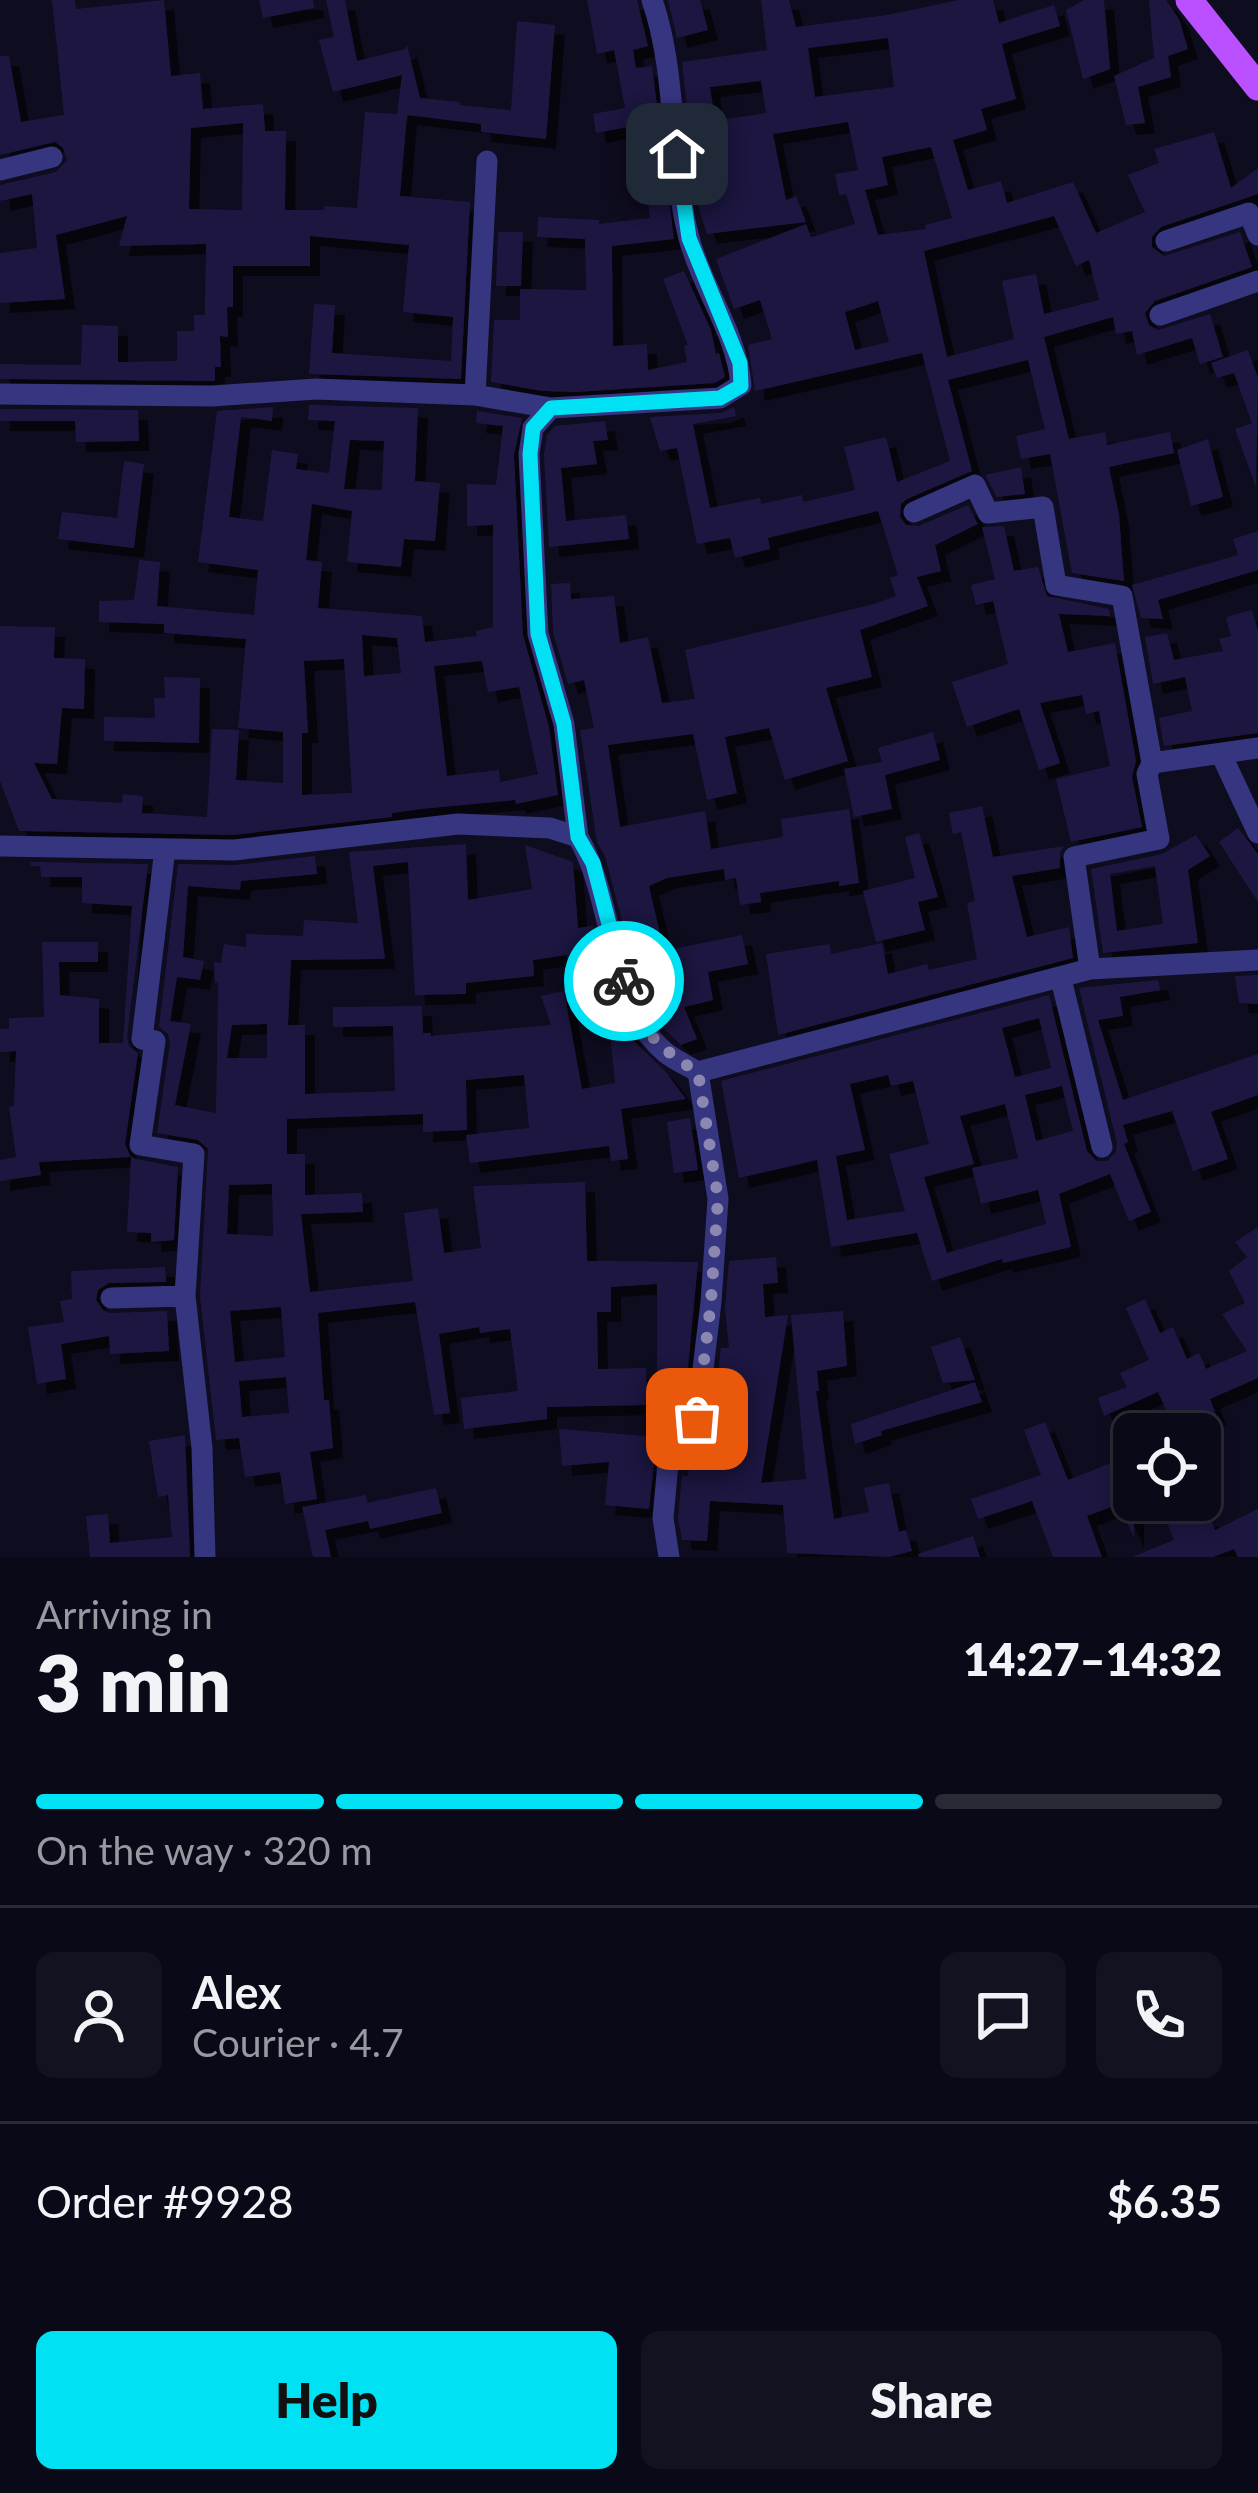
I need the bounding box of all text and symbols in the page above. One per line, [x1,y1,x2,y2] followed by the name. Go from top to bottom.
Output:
[626,103,728,205] pin
[644,121,710,187] icon: home
[564,921,684,1041] courier
[591,948,657,1014] icon: bike
[646,1368,748,1470] pin
[664,1386,730,1452] icon: bag
[1113,1413,1221,1521] map controls
[1113,1413,1221,1521] button: locate
[36,1591,213,1637] text: Arriving in
[963,1632,1222,1686] text: 14:27–14:32
[36,1635,231,1729] text: 3 min
[36,1827,373,1873] text: On the way · 320 m
[36,1952,162,2078] button: person
[940,1952,1066,2078] button: chat
[1096,1952,1222,2078] button: phone
[192,1965,282,2019] text: Alex
[192,2019,404,2065] text: Courier · 4.7
[36,2174,294,2228] text: Order #9928
[1107,2174,1222,2228] text: $6.35
[36,2331,617,2469] button: Help
[641,2331,1222,2469] button: Share

